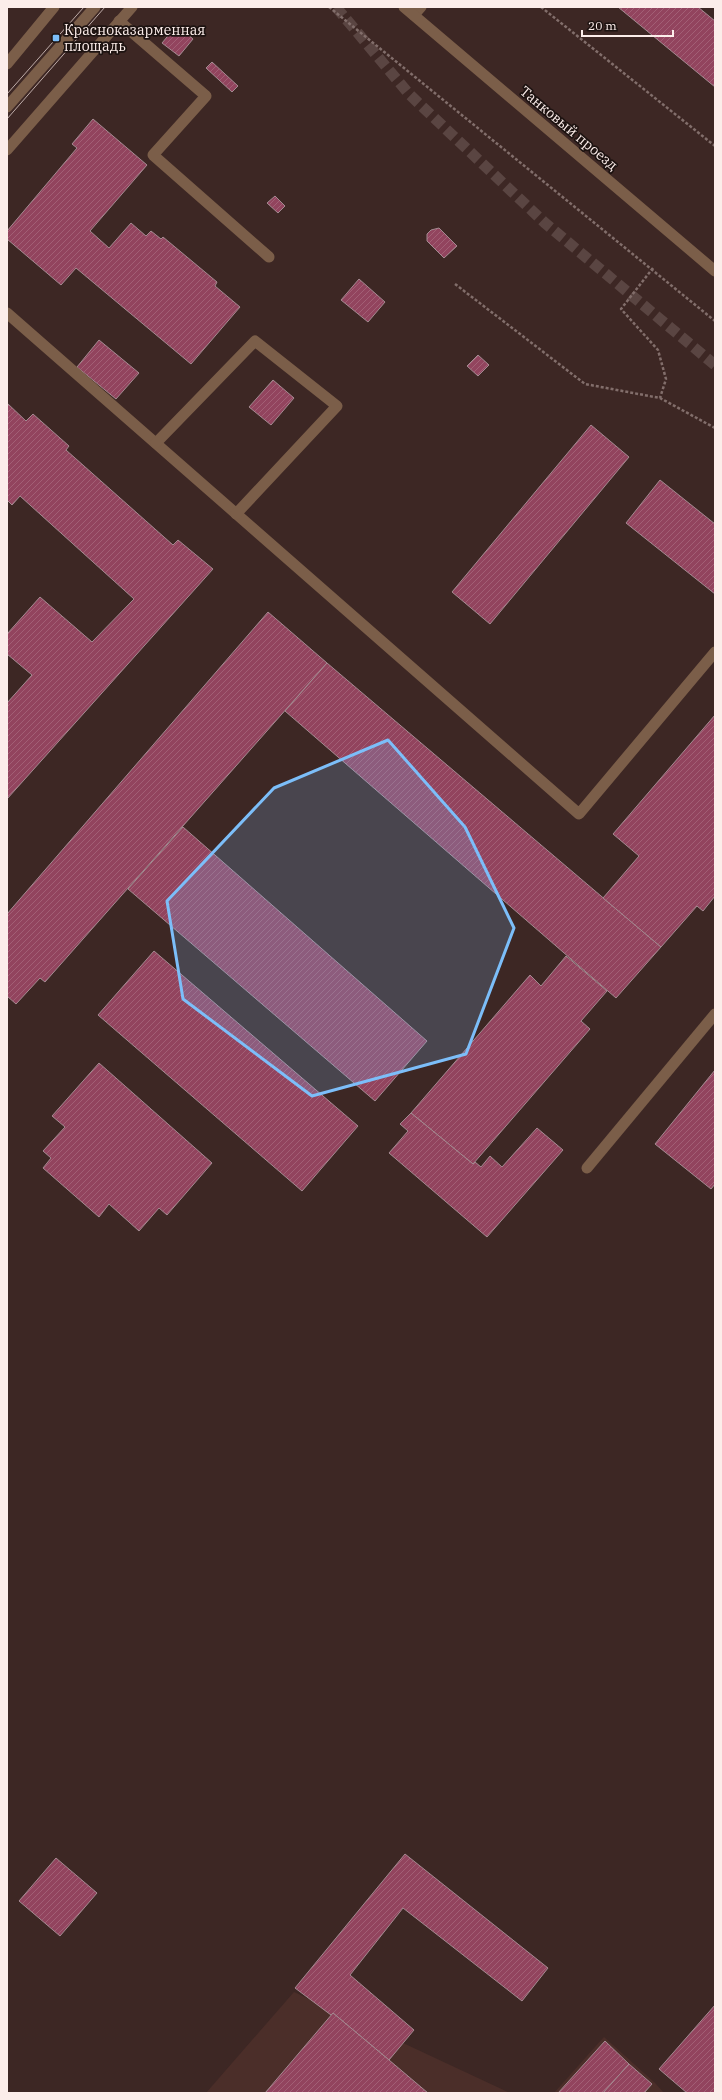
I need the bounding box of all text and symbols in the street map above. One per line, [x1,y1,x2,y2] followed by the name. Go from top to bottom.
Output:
[582,12,673,38] scale bar
[588,18,617,33] text: 20 m
[64,21,205,55] place label: Красноказарменная площадь
[51,33,61,43] marker: Красноказарменная площадь
[517,82,622,174] street label: Танковый проезд

